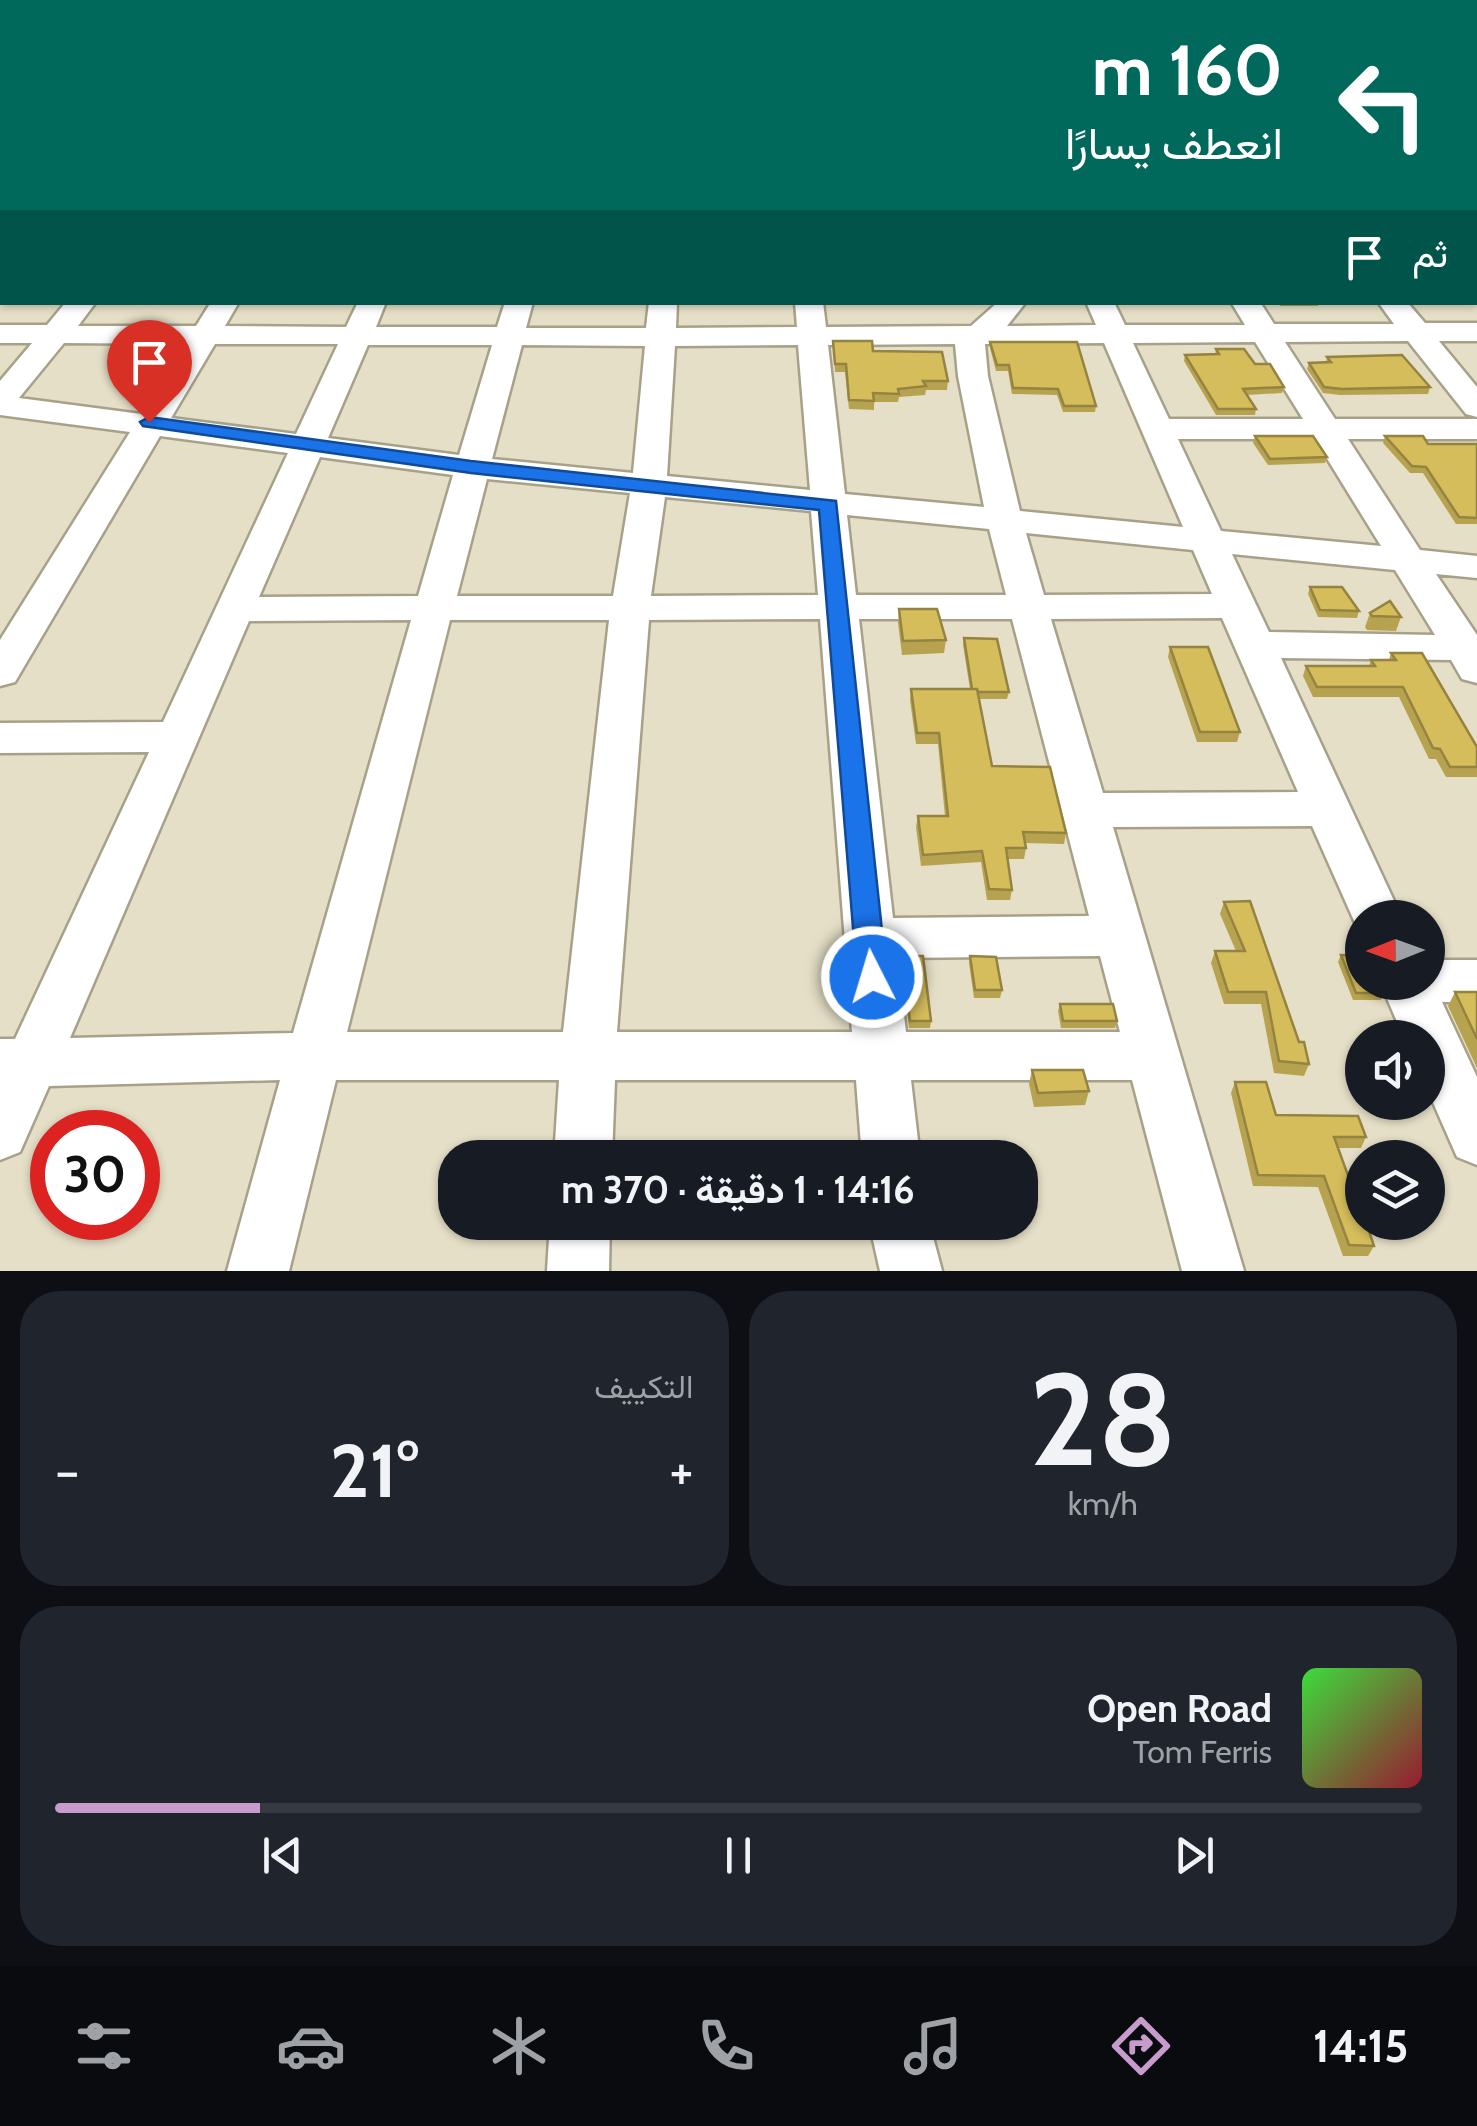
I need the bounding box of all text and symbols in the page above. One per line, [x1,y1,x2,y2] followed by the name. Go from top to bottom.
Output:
[1092,27,1283,113] text: 160 m
[1318,40,1448,170] icon: left
[1065,116,1283,170] text: انعطف يسارًا
[1337,230,1392,285] icon: arrive
[1412,230,1448,277] text: ثم
[107,320,192,423] pin
[122,335,177,390] icon: arrive
[1345,900,1445,1000] north arrow
[1345,900,1445,1240] map controls
[820,925,924,1029] position arrow
[1345,1020,1445,1120] button: sound
[30,1110,160,1240] speed limit sign: 30
[1345,1140,1445,1240] button: layers
[561,1166,915,1213] text: 14:16 · 1 دقيقة · 370 m
[1029,1340,1176,1498] text: 28
[594,1367,694,1406] text: التكييف
[330,1425,419,1516] text: 21°
[55,1437,79,1504] text: −
[669,1437,694,1504] text: +
[1068,1484,1138,1523] text: km/h
[1087,1685,1272,1732] text: Open Road
[1133,1732,1272,1771] text: Tom Ferris
[255,1828,310,1883] icon: previous
[711,1828,766,1883] icon: pause
[1167,1828,1222,1883] icon: next
[69,2011,139,2081] icon: filters
[276,2011,346,2081] icon: car
[484,2011,554,2081] icon: climate
[691,2011,761,2081] icon: phone
[898,2011,968,2081] icon: music
[1106,2011,1176,2081] icon: directions
[1313,2019,1408,2073] text: 14:15

